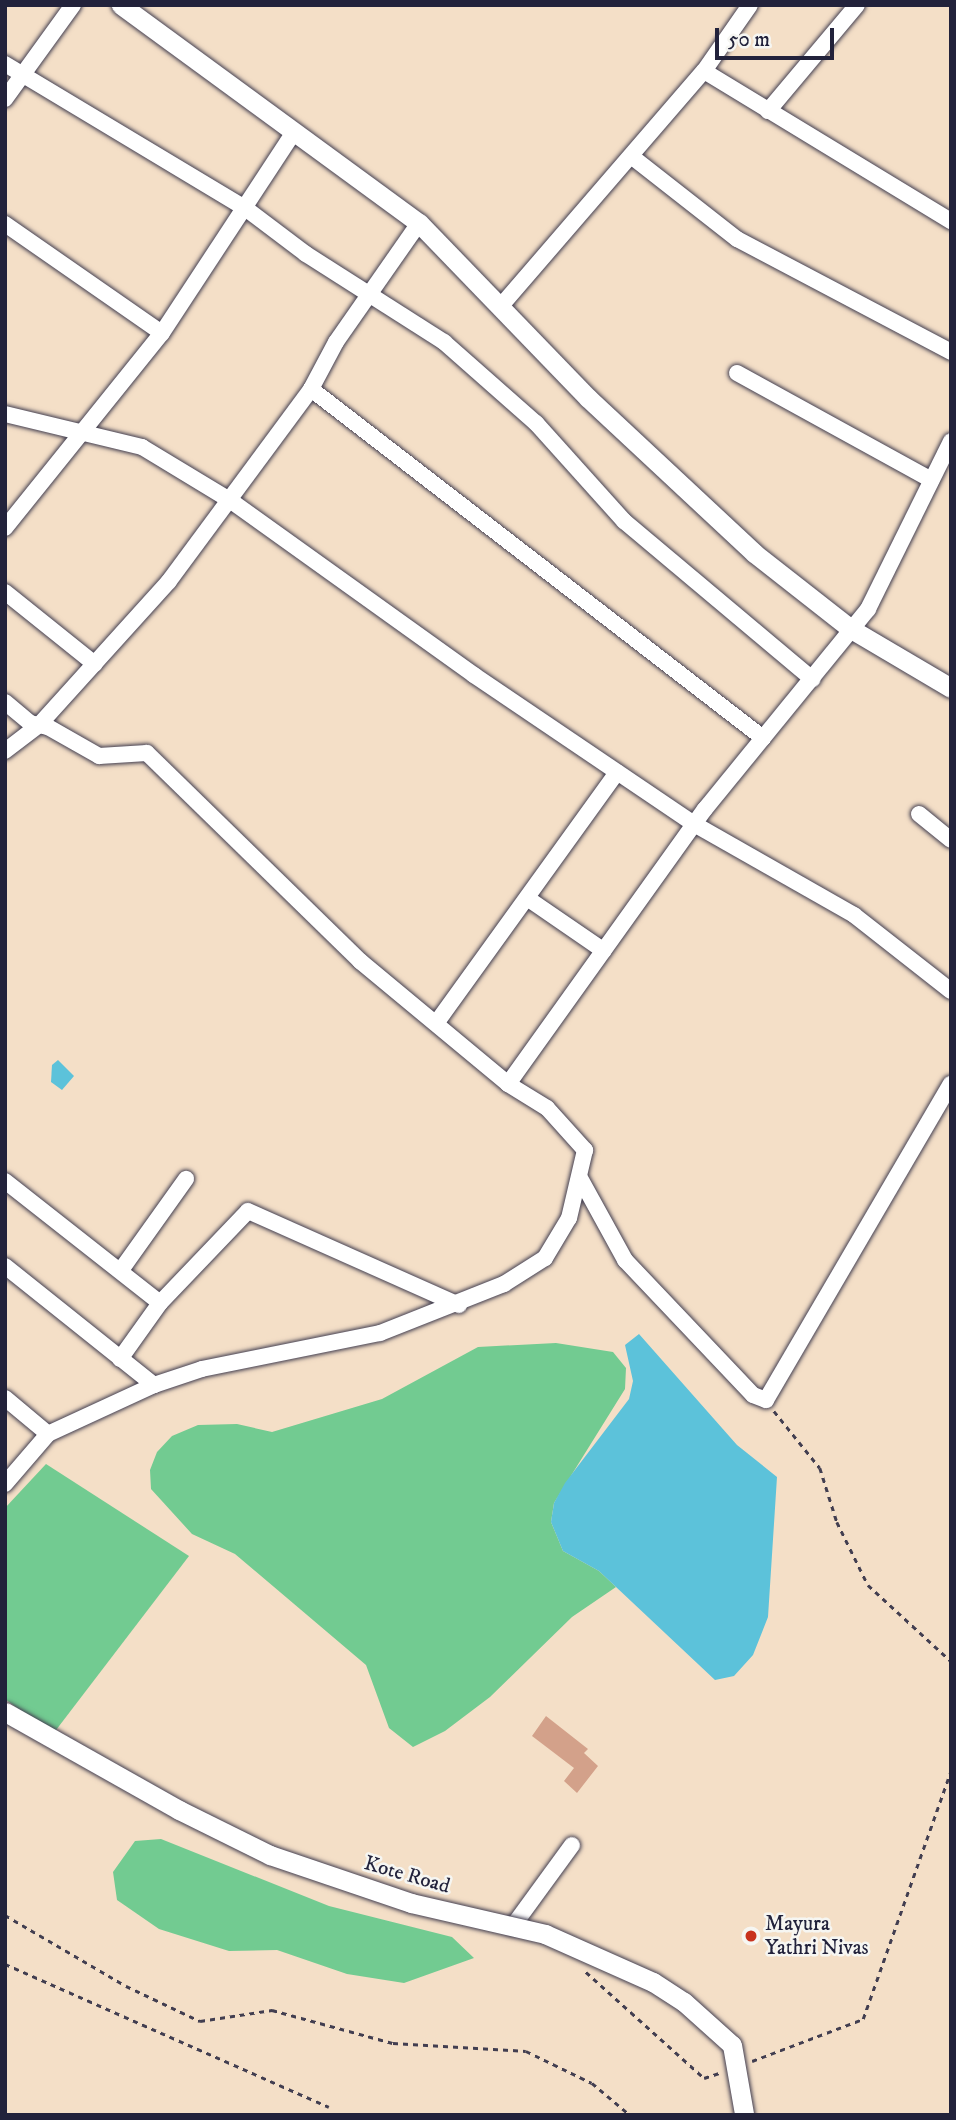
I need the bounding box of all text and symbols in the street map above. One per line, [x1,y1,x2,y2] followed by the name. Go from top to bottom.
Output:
[718,14,837,58] scale bar
[728,27,770,53] text: 50 m
[361,1851,453,1899] street label: Kote Road
[765,1911,869,1961] place label: Mayura Yathri Nivas
[743,1928,759,1944] marker: Mayura Yathri Nivas

